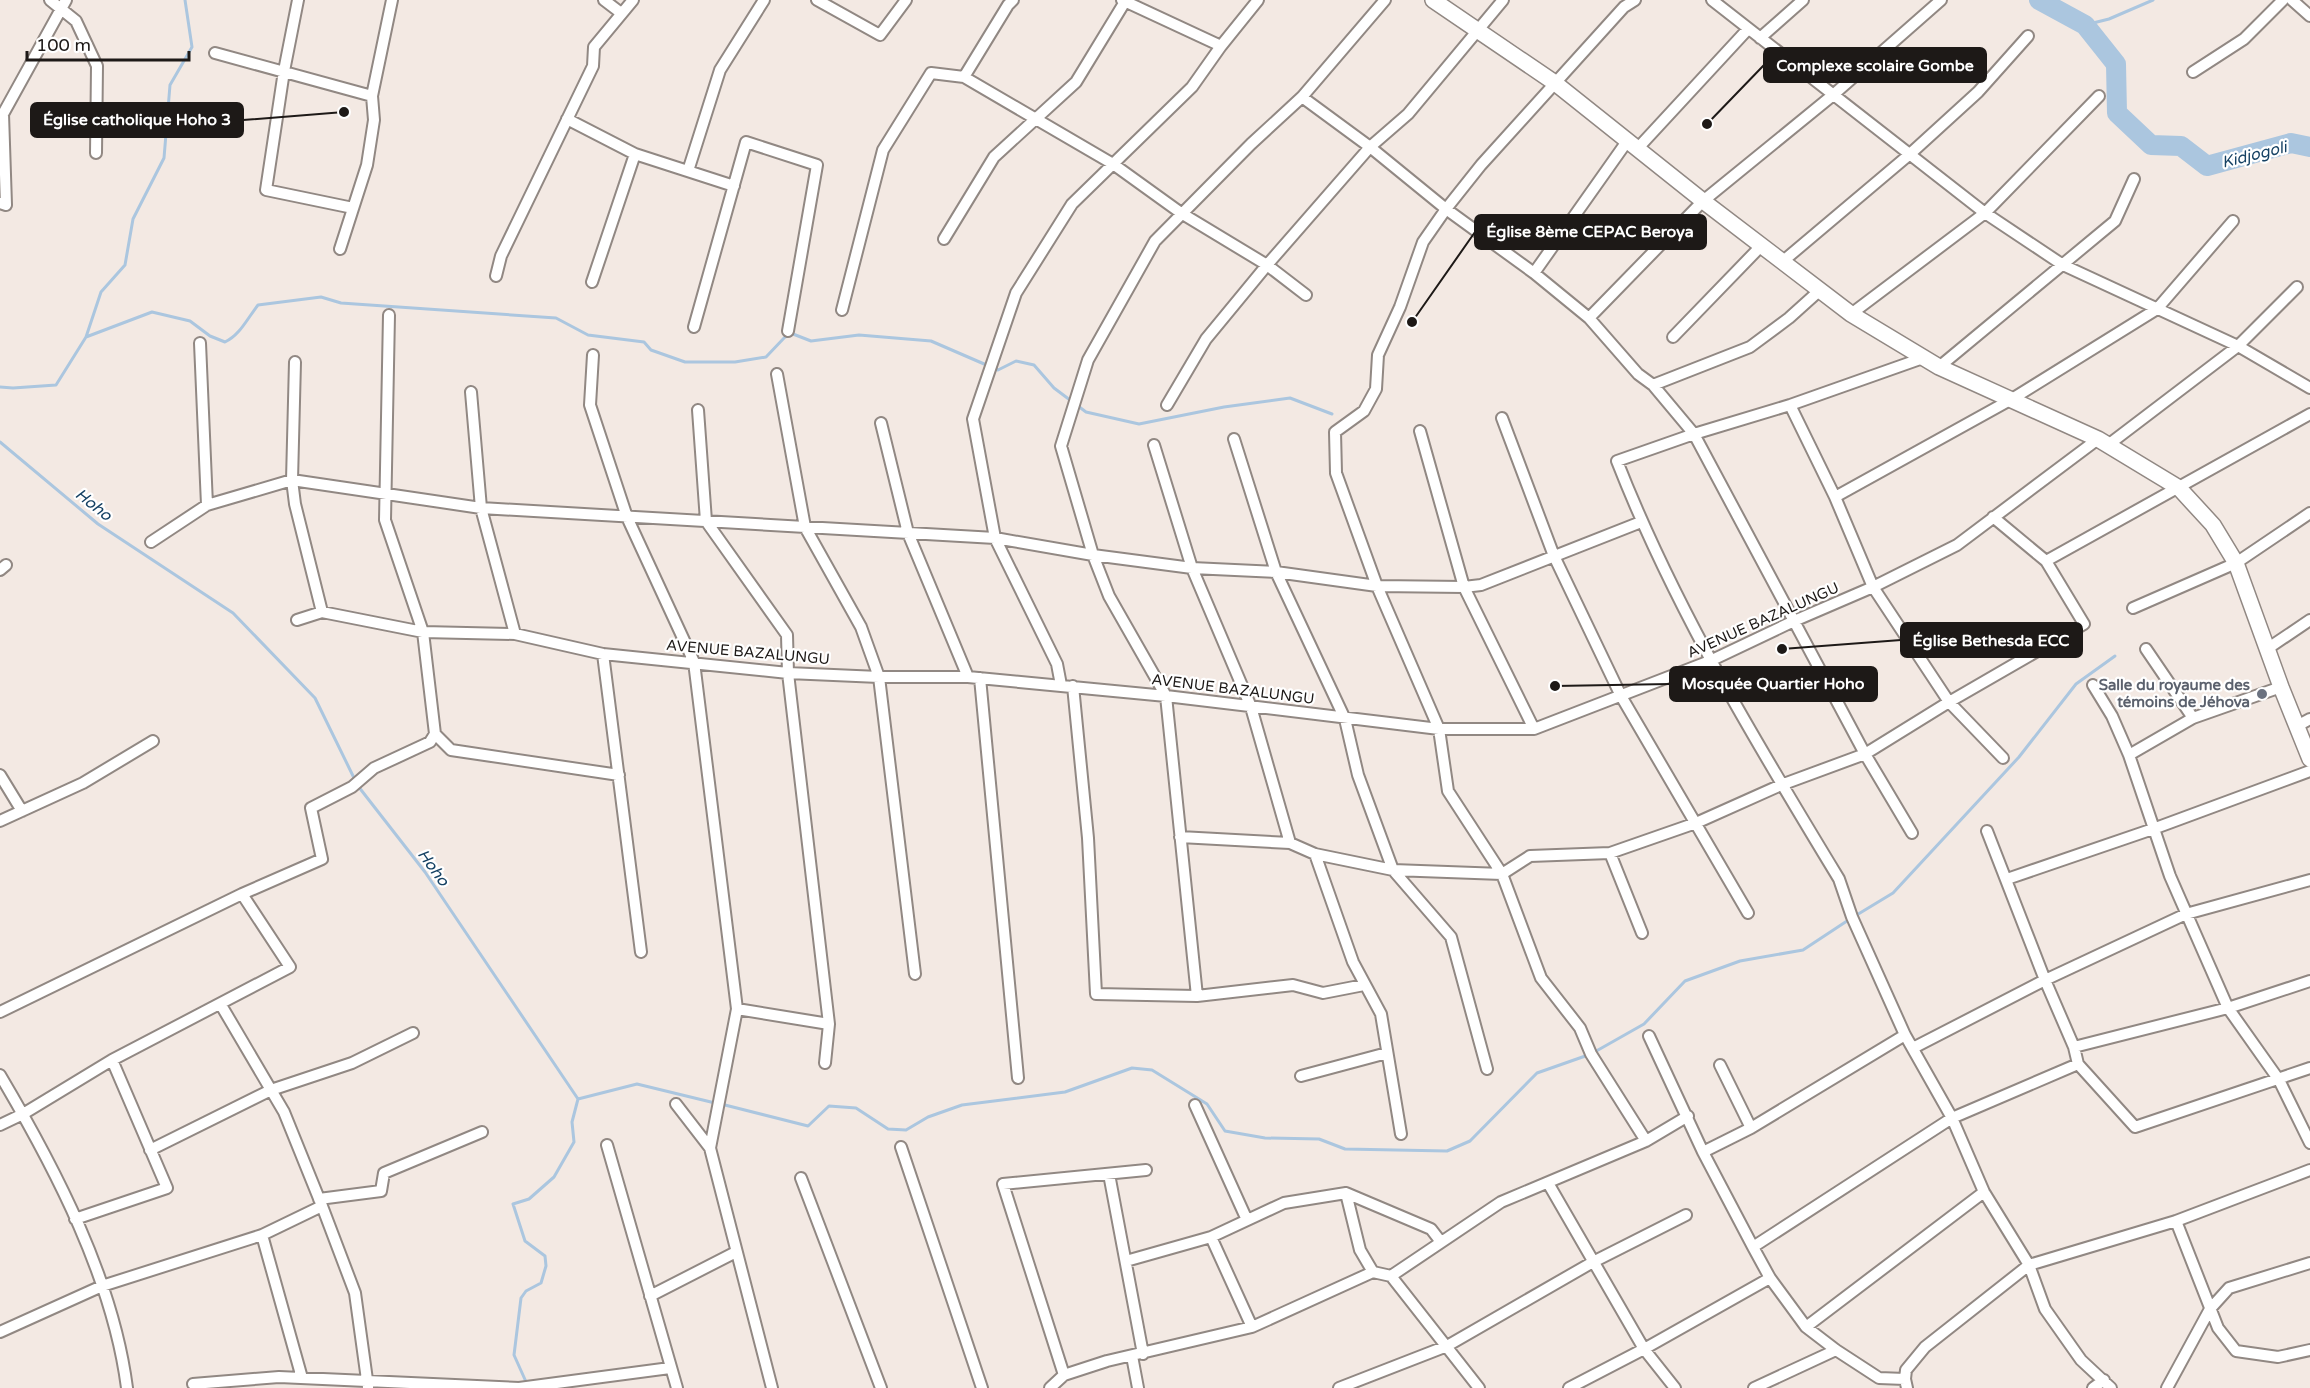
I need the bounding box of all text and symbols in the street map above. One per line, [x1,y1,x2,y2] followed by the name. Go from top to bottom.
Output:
[27,24,189,62] scale bar
[36,34,91,56] text: 100 m
[1764,48,1986,82] callout: Complexe scolaire Gombe
[1776,56,1974,76] text: Complexe scolaire Gombe
[31,103,243,137] callout: Église catholique Hoho 3
[43,110,231,130] text: Église catholique Hoho 3
[2220,137,2291,173] water label: Kidjogoli
[1475,215,1706,249] callout: Église 8ème CEPAC Beroya
[1486,222,1694,242] text: Église 8ème CEPAC Beroya
[71,484,117,526] water label: Hoho
[1684,578,1842,662] street label: AVENUE BAZALUNGU
[1901,623,2082,657] callout: Église Bethesda ECC
[1913,631,2069,651] text: Église Bethesda ECC
[665,636,831,668] street label: AVENUE BAZALUNGU
[1670,667,1877,701] callout: Mosquée Quartier Hoho
[1150,670,1316,708] street label: AVENUE BAZALUNGU
[1682,674,1865,694] text: Mosquée Quartier Hoho
[2099,676,2250,711] place label: Salle du royaume des témoins de Jéhova
[2255,687,2269,701] marker: Salle du royaume des témoins de Jéhova
[413,845,454,891] water label: Hoho

